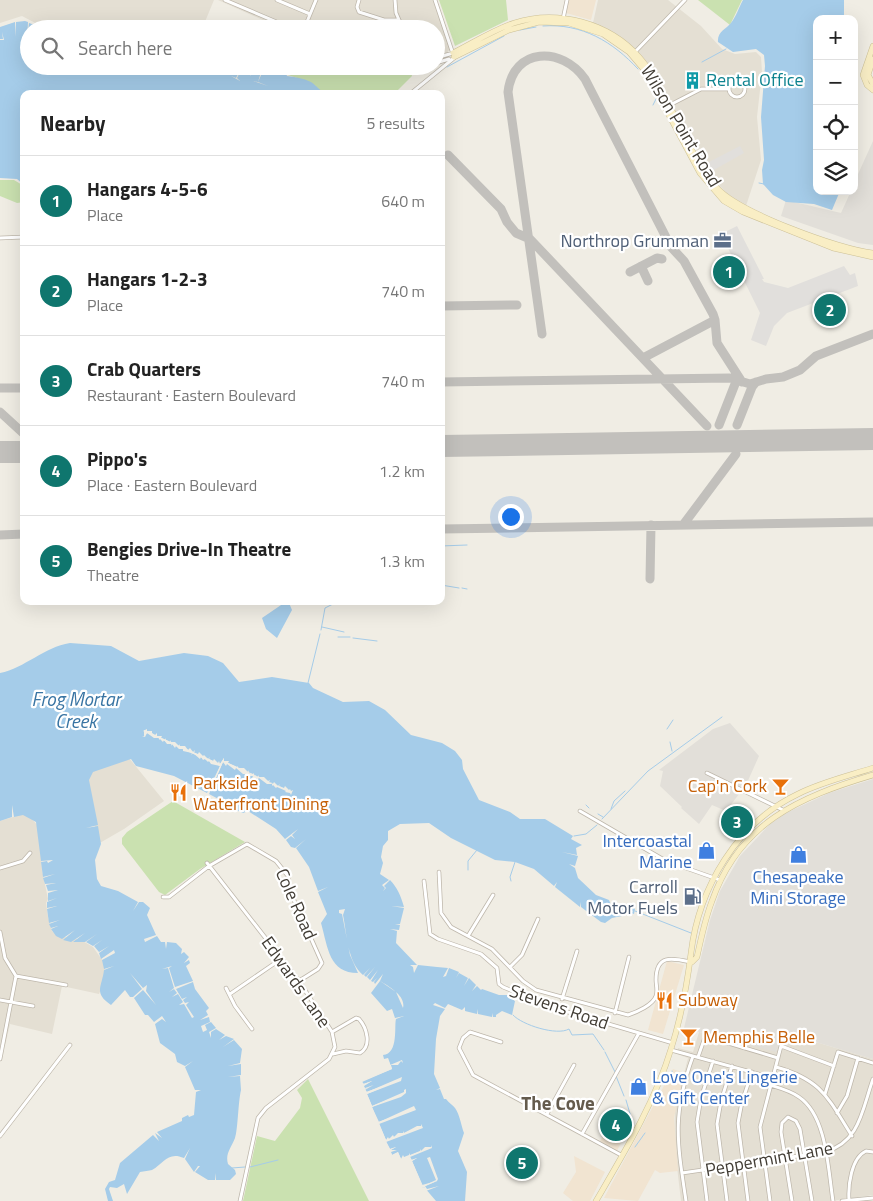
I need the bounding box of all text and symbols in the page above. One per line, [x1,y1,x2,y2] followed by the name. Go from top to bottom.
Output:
[813,15,858,195] map controls
[813,15,858,60] button: +
[20,20,445,75] search box
[78,33,172,62] text: Search here
[38,34,66,62] icon: search
[634,59,729,192] street label: Wilson Point Road
[813,60,858,105] button: −
[706,66,804,93] place label: Rental Office
[682,70,702,90] building icon: Rental Office
[813,105,858,150] button: locate
[40,107,105,139] text: Nearby
[366,111,425,135] text: 5 results
[813,150,858,195] button: layers
[87,174,208,203] text: Hangars 4-5-6
[52,189,60,213] text: 1
[381,189,425,213] text: 640 m
[87,203,123,227] text: Place
[561,227,709,254] place label: Northrop Grumman
[713,231,733,251] office icon: Northrop Grumman
[713,253,745,291] pin: 1
[87,264,208,293] text: Hangars 1-2-3
[52,279,60,303] text: 2
[381,279,425,303] text: 740 m
[814,291,846,329] pin: 2
[87,293,123,317] text: Place
[87,354,201,383] text: Crab Quarters
[52,369,60,393] text: 3
[381,369,425,393] text: 740 m
[87,383,296,407] text: Restaurant · Eastern Boulevard
[87,444,147,473] text: Pippo's
[52,459,60,483] text: 4
[379,459,425,483] text: 1.2 km
[87,473,257,497] text: Place · Eastern Boulevard
[498,504,524,530] your location
[87,534,291,563] text: Bengies Drive-In Theatre
[52,549,60,573] text: 5
[379,549,425,573] text: 1.3 km
[87,563,139,587] text: Theatre
[32,684,122,735] water label: Frog Mortar Creek
[193,769,329,817] place label: Parkside Waterfront Dining
[688,772,767,799] place label: Cap'n Cork
[771,776,791,796] bar icon: Cap'n Cork
[169,783,189,803] restaurant icon: Parkside Waterfront Dining
[721,803,753,841] pin: 3
[602,827,692,875] place label: Intercoastal Marine
[696,841,716,861] shop icon: Intercoastal Marine
[788,844,808,864] shop icon: Chesapeake Mini Storage
[750,863,846,911] place label: Chesapeake Mini Storage
[269,864,324,944] street label: Cole Road
[587,873,678,921] place label: Carroll Motor Fuels
[682,887,702,907] fuel station icon: Carroll Motor Fuels
[255,930,338,1033] street label: Edwards Lane
[506,977,612,1036] street label: Stevens Road
[678,986,738,1013] place label: Subway
[654,990,674,1010] restaurant icon: Subway
[703,1023,815,1050] place label: Memphis Belle
[679,1027,699,1047] bar icon: Memphis Belle
[652,1063,798,1111] place label: Love One's Lingerie & Gift Center
[628,1077,648,1097] shop icon: Love One's Lingerie & Gift Center
[521,1088,595,1117] district label: The Cove
[600,1106,632,1144] pin: 4
[703,1134,835,1183] street label: Peppermint Lane
[506,1144,538,1182] pin: 5

